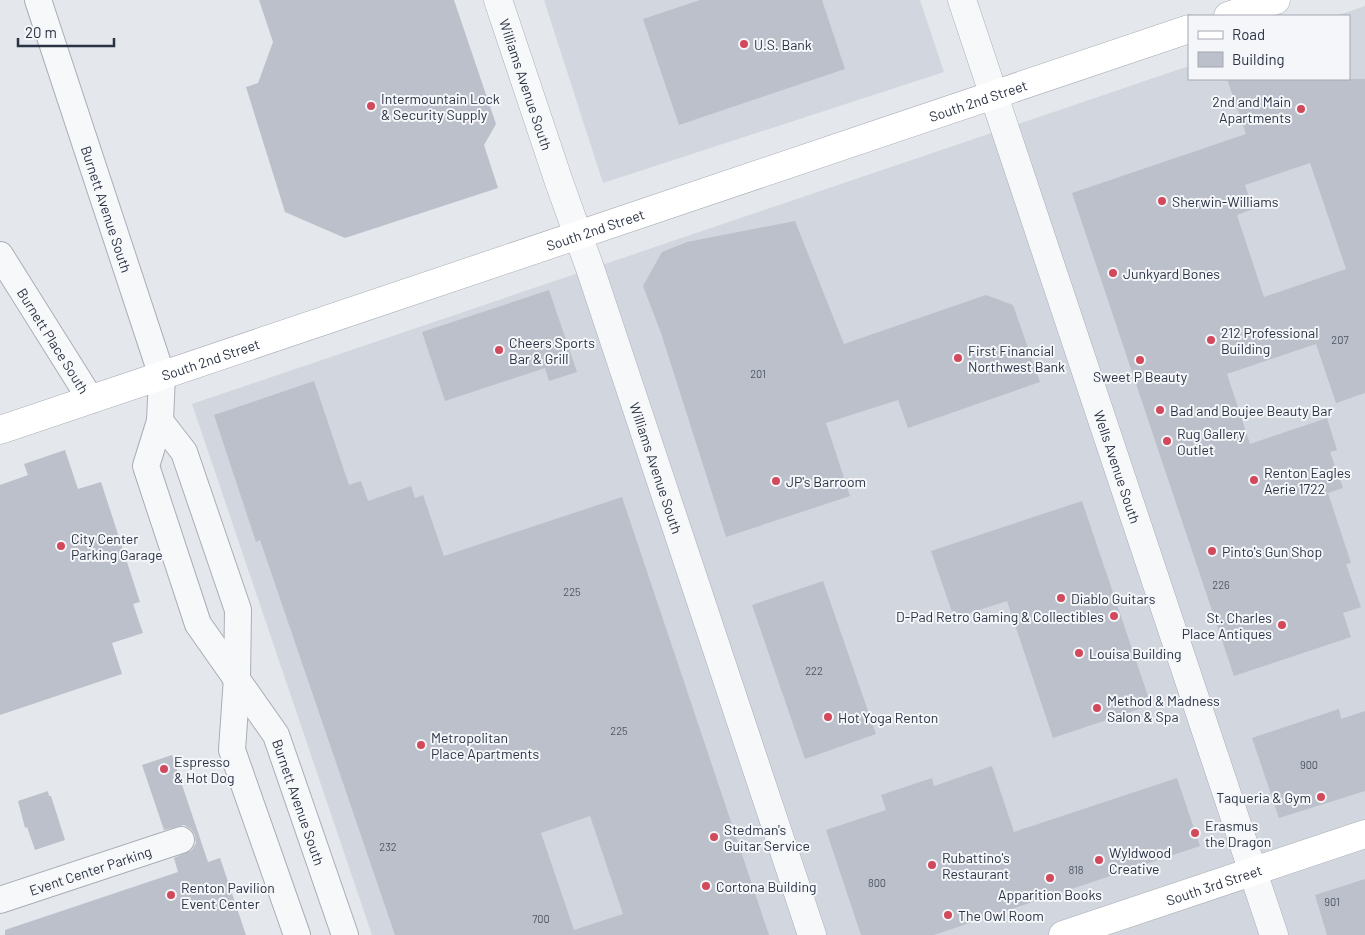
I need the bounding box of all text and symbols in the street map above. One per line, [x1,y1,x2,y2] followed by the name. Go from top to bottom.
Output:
[18,15,114,47] scale bar
[1188,15,1350,80] legend
[496,16,556,152] street label: Williams Avenue South
[25,23,57,41] text: 20 m
[1232,25,1265,43] text: Road
[754,36,812,53] place label: U.S. Bank
[738,38,750,50] marker: U.S. Bank
[1232,50,1285,68] text: Building
[927,76,1029,125] street label: South 2nd Street
[381,90,500,123] place label: Intermountain Lock & Security Supply
[1212,93,1291,126] place label: 2nd and Main Apartments
[365,100,377,112] marker: Intermountain Lock & Security Supply
[1295,103,1307,115] marker: 2nd and Main Apartments
[78,143,136,274] street label: Burnett Avenue South
[1172,193,1279,210] place label: Sherwin-Williams
[1156,195,1168,207] marker: Sherwin-Williams
[544,205,646,254] street label: South 2nd Street
[1123,265,1220,282] place label: Junkyard Bones
[1107,267,1119,279] marker: Junkyard Bones
[14,285,93,396] street label: Burnett Place South
[1221,324,1318,357] place label: 212 Professional Building
[1331,333,1349,346] house number: 207
[509,334,595,367] place label: Cheers Sports Bar & Grill
[1205,334,1217,346] marker: 212 Professional Building
[159,335,262,383] street label: South 2nd Street
[968,342,1065,375] place label: First Financial Northwest Bank
[493,344,505,356] marker: Cheers Sports Bar & Grill
[952,352,964,364] marker: First Financial Northwest Bank
[1134,354,1146,366] marker: Sweet P Beauty
[750,367,766,380] house number: 201
[1093,368,1188,385] place label: Sweet P Beauty
[627,400,686,536] street label: Williams Avenue South
[1170,402,1333,419] place label: Bad and Boujee Beauty Bar
[1154,404,1166,416] marker: Bad and Boujee Beauty Bar
[1091,408,1145,526] street label: Wells Avenue South
[1177,425,1245,458] place label: Rug Gallery Outlet
[1161,435,1173,447] marker: Rug Gallery Outlet
[1264,464,1351,497] place label: Renton Eagles Aerie 1722
[786,473,866,490] place label: JP's Barroom
[1248,474,1260,486] marker: Renton Eagles Aerie 1722
[770,475,782,487] marker: JP's Barroom
[71,530,163,563] place label: City Center Parking Garage
[55,540,67,552] marker: City Center Parking Garage
[1222,543,1322,560] place label: Pinto's Gun Shop
[1206,545,1218,557] marker: Pinto's Gun Shop
[1212,578,1230,591] house number: 226
[563,585,581,598] house number: 225
[1071,590,1156,607] place label: Diablo Guitars
[1055,592,1067,604] marker: Diablo Guitars
[896,608,1104,625] place label: D-Pad Retro Gaming & Collectibles
[1182,609,1272,642] place label: St. Charles Place Antiques
[1108,610,1120,622] marker: D-Pad Retro Gaming & Collectibles
[1276,619,1288,631] marker: St. Charles Place Antiques
[1089,645,1181,662] place label: Louisa Building
[1073,647,1085,659] marker: Louisa Building
[805,664,823,677] house number: 222
[1107,692,1220,725] place label: Method & Madness Salon & Spa
[1091,702,1103,714] marker: Method & Madness Salon & Spa
[838,709,938,726] place label: Hot Yoga Renton
[822,711,834,723] marker: Hot Yoga Renton
[610,724,628,737] house number: 225
[431,729,540,762] place label: Metropolitan Place Apartments
[269,737,329,867] street label: Burnett Avenue South
[415,739,427,751] marker: Metropolitan Place Apartments
[174,753,234,786] place label: Espresso & Hot Dog
[1300,758,1318,771] house number: 900
[158,763,170,775] marker: Espresso & Hot Dog
[1216,789,1311,806] place label: Taqueria & Gym
[1315,791,1327,803] marker: Taqueria & Gym
[1205,817,1271,850] place label: Erasmus the Dragon
[724,821,810,854] place label: Stedman's Guitar Service
[1189,827,1201,839] marker: Erasmus the Dragon
[708,831,720,843] marker: Stedman's Guitar Service
[379,840,397,853] house number: 232
[27,842,153,898] street label: Event Center Parking
[1109,844,1171,877] place label: Wyldwood Creative
[942,849,1010,882] place label: Rubattino's Restaurant
[1093,854,1105,866] marker: Wyldwood Creative
[926,859,938,871] marker: Rubattino's Restaurant
[1164,861,1264,908] street label: South 3rd Street
[1068,863,1084,876] house number: 818
[1044,872,1056,884] marker: Apparition Books
[868,876,886,889] house number: 800
[716,878,817,895] place label: Cortona Building
[181,879,275,912] place label: Renton Pavilion Event Center
[700,880,712,892] marker: Cortona Building
[998,886,1102,903] place label: Apparition Books
[165,889,177,901] marker: Renton Pavilion Event Center
[1324,895,1340,908] house number: 901
[958,907,1044,924] place label: The Owl Room
[942,909,954,921] marker: The Owl Room
[532,912,550,925] house number: 700

